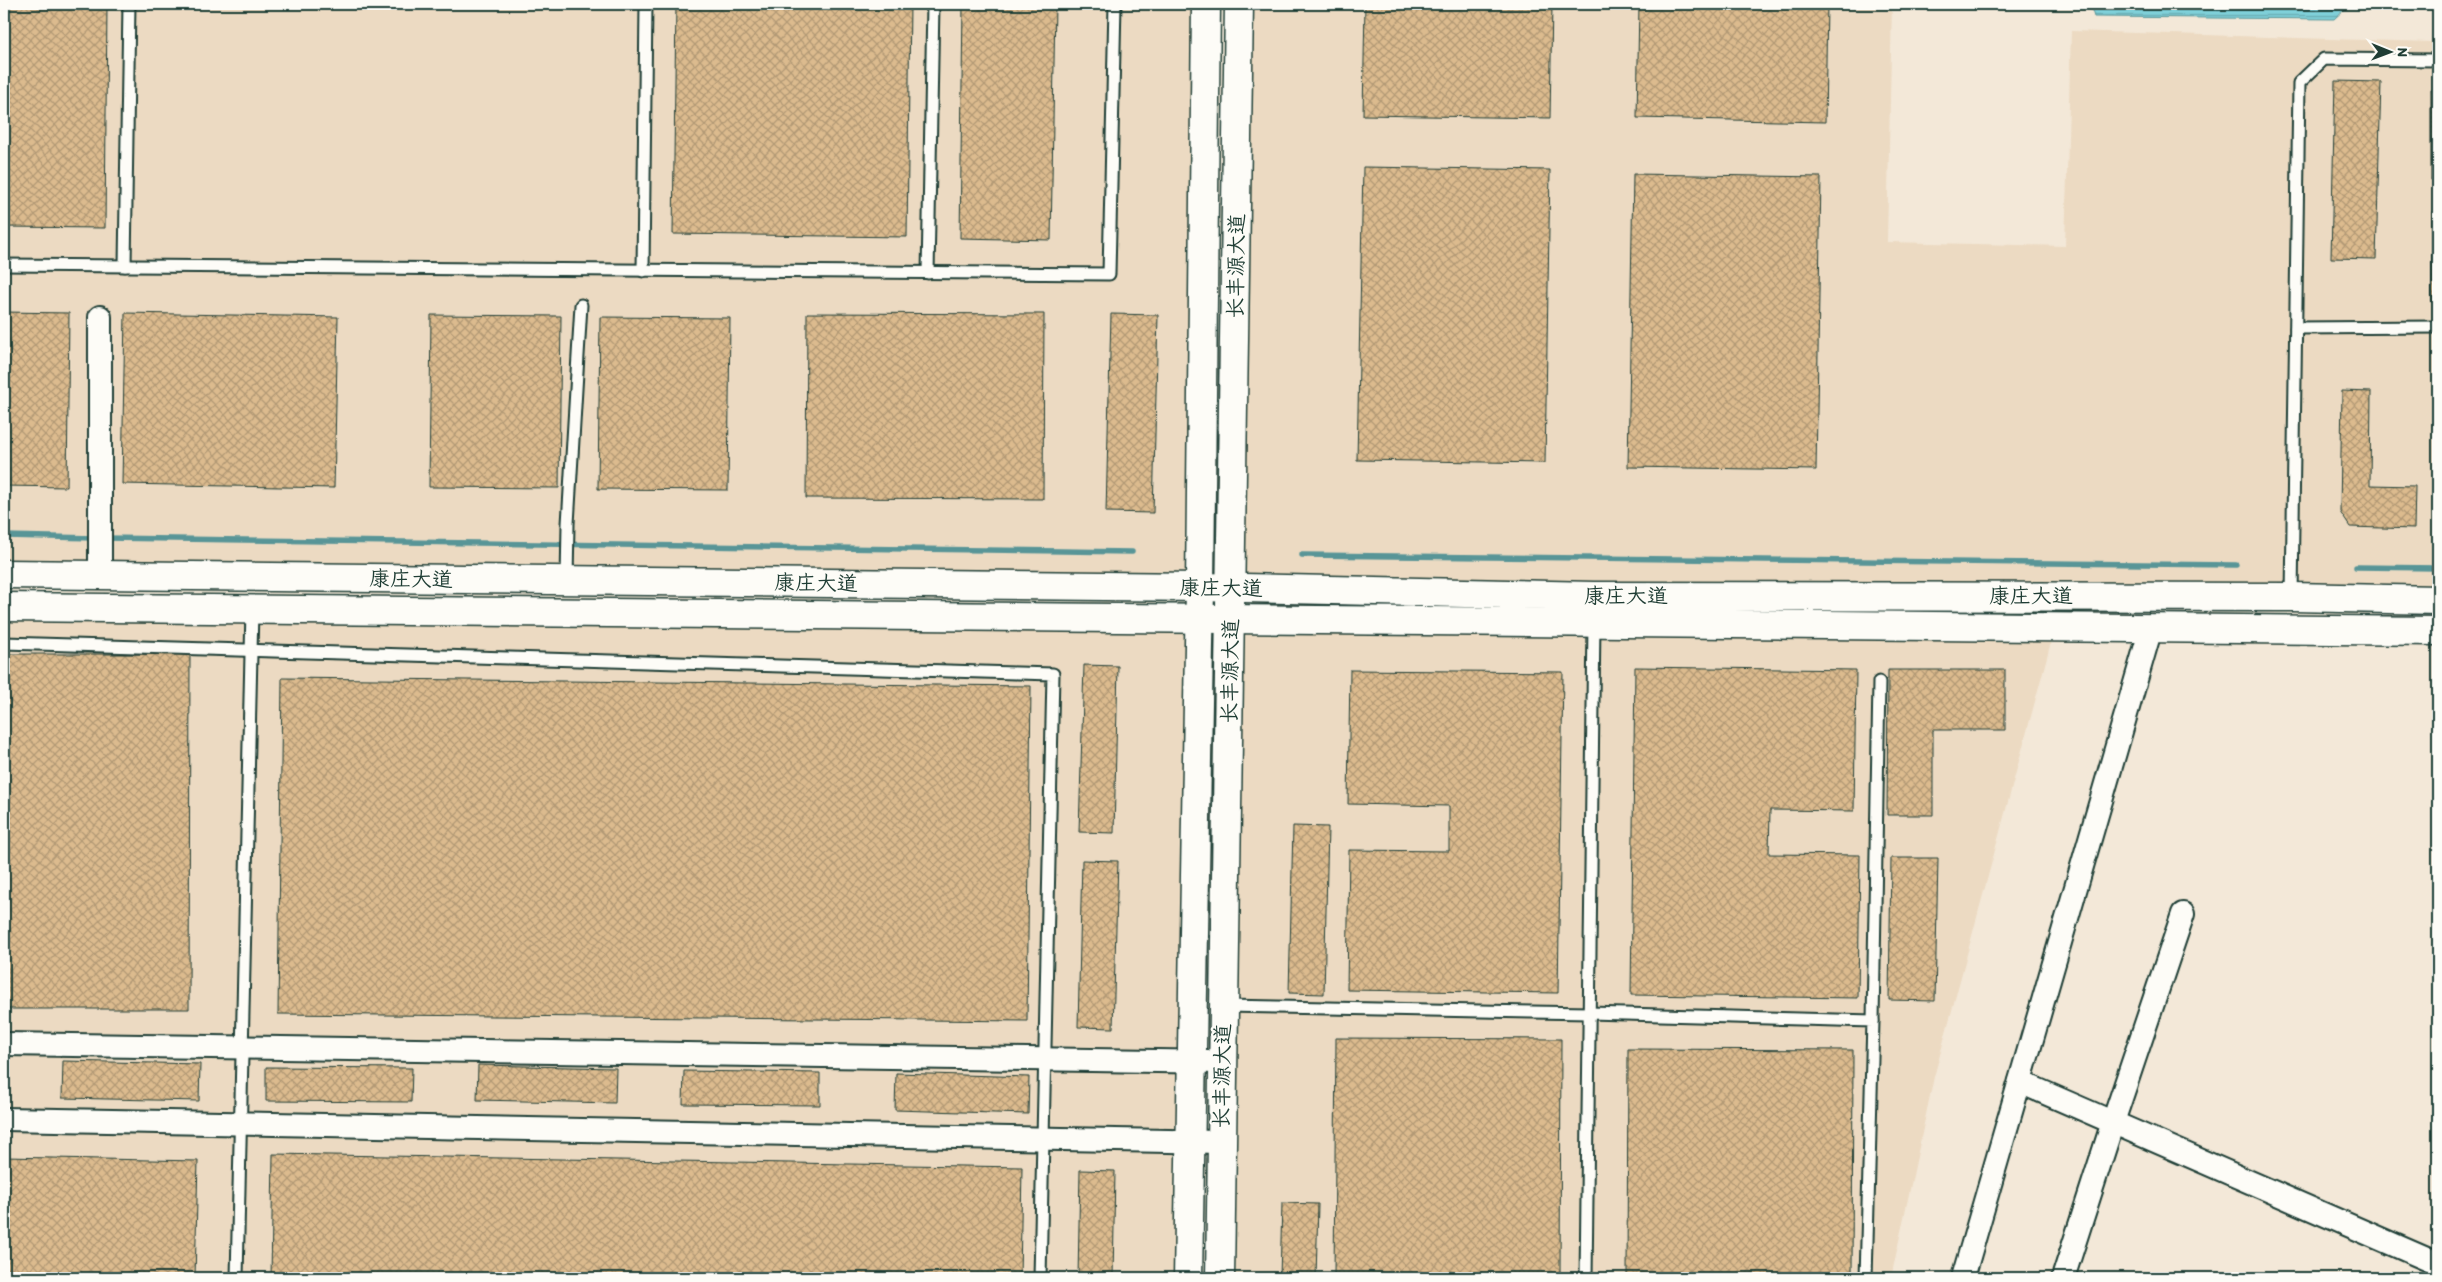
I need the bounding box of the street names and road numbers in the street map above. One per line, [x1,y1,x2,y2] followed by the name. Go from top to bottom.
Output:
[1222,213,1249,319] street label: 长丰源大道
[369,565,453,592] street label: 康庄大道
[774,569,858,596] street label: 康庄大道
[1179,574,1263,601] street label: 康庄大道
[1584,583,1668,608] street label: 康庄大道
[1989,583,2073,608] street label: 康庄大道
[1216,618,1243,724] street label: 长丰源大道
[1208,1023,1235,1129] street label: 长丰源大道

